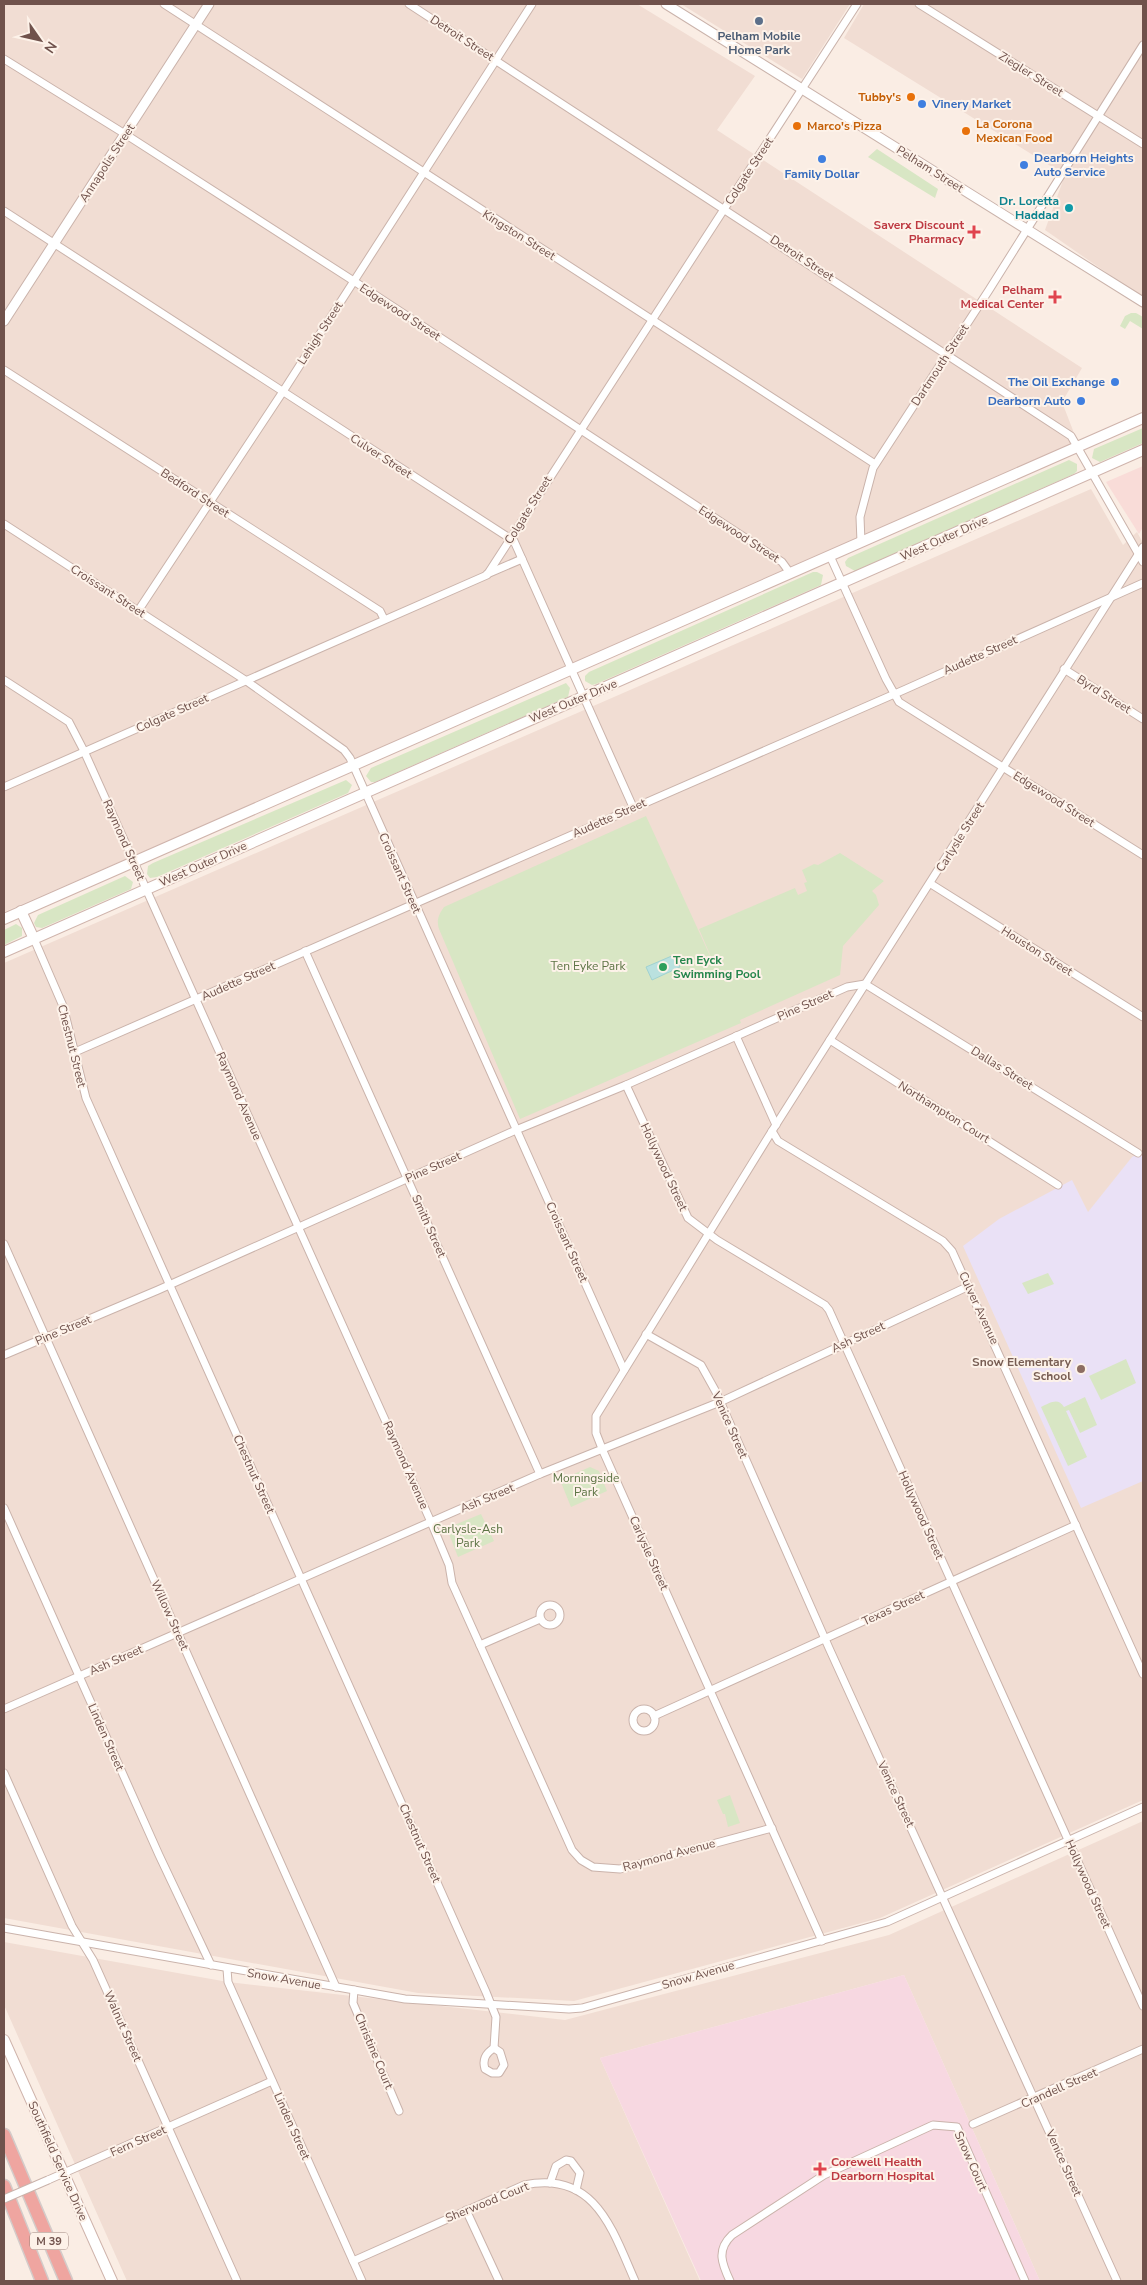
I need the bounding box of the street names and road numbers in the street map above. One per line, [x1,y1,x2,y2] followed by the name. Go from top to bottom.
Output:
[427,11,498,65] street label: Detroit Street
[996,48,1067,101] street label: Ziegler Street
[76,120,139,205] street label: Annapolis Street
[721,133,777,208] street label: Colgate Street
[893,142,967,196] street label: Pelham Street
[479,206,559,264] street label: Kingston Street
[767,231,838,285] street label: Detroit Street
[356,280,444,345] street label: Edgewood Street
[294,298,347,368] street label: Lehigh Street
[908,320,973,409] street label: Dartmouth Street
[347,430,416,482] street label: Culver Street
[158,465,233,522] street label: Bedford Street
[501,472,556,547] street label: Colgate Street
[695,502,783,567] street label: Edgewood Street
[898,512,990,564] street label: West Outer Drive
[67,561,149,622] street label: Croissant Street
[941,631,1020,678] street label: Audette Street
[1074,671,1135,717] street label: Byrd Street
[527,675,619,727] street label: West Outer Drive
[133,690,211,736] street label: Colgate Street
[1010,767,1099,831] street label: Edgewood Street
[570,794,649,841] street label: Audette Street
[99,797,149,884] street label: Raymond Street
[932,798,988,875] street label: Carlysle Street
[375,830,425,916] street label: Croissant Street
[157,838,249,890] street label: West Outer Drive
[998,923,1077,980] street label: Houston Street
[199,957,278,1004] street label: Audette Street
[775,985,836,1024] street label: Pine Street
[54,1003,90,1090] street label: Chestnut Street
[968,1043,1037,1094] street label: Dallas Street
[212,1049,266,1143] street label: Raymond Avenue
[895,1077,994,1147] street label: Northampton Court
[637,1120,692,1214] street label: Hollywood Street
[403,1147,464,1186] street label: Pine Street
[408,1192,450,1261] street label: Smith Street
[542,1199,592,1285] street label: Croissant Street
[955,1269,1003,1347] street label: Culver Avenue
[33,1311,94,1349] street label: Pine Street
[829,1317,888,1356] street label: Ash Street
[708,1388,752,1461] street label: Venice Street
[379,1418,433,1512] street label: Raymond Avenue
[229,1432,279,1517] street label: Chestnut Street
[894,1468,948,1563] street label: Hollywood Street
[458,1479,517,1517] street label: Ash Street
[626,1513,673,1593] street label: Carlysle Street
[147,1577,193,1653] street label: Willow Street
[859,1586,927,1629] street label: Texas Street
[87,1641,146,1679] street label: Ash Street
[84,1701,128,1774] street label: Linden Street
[873,1757,919,1830] street label: Venice Street
[395,1801,445,1886] street label: Chestnut Street
[621,1835,717,1875] street label: Raymond Avenue
[1061,1837,1115,1932] street label: Hollywood Street
[660,1957,736,1993] street label: Snow Avenue
[246,1965,322,1993] street label: Snow Avenue
[100,1988,146,2065] street label: Walnut Street
[351,2011,397,2092] street label: Christine Court
[1018,2064,1100,2112] street label: Crandell Street
[270,2090,314,2163] street label: Linden Street
[24,2099,92,2223] street label: Southfield Service Drive
[107,2121,169,2160] street label: Fern Street
[1042,2126,1086,2199] street label: Venice Street
[951,2129,992,2194] street label: Snow Court
[443,2178,532,2226] street label: Sherwood Court
[30,2232,68,2250] road number: M 39

